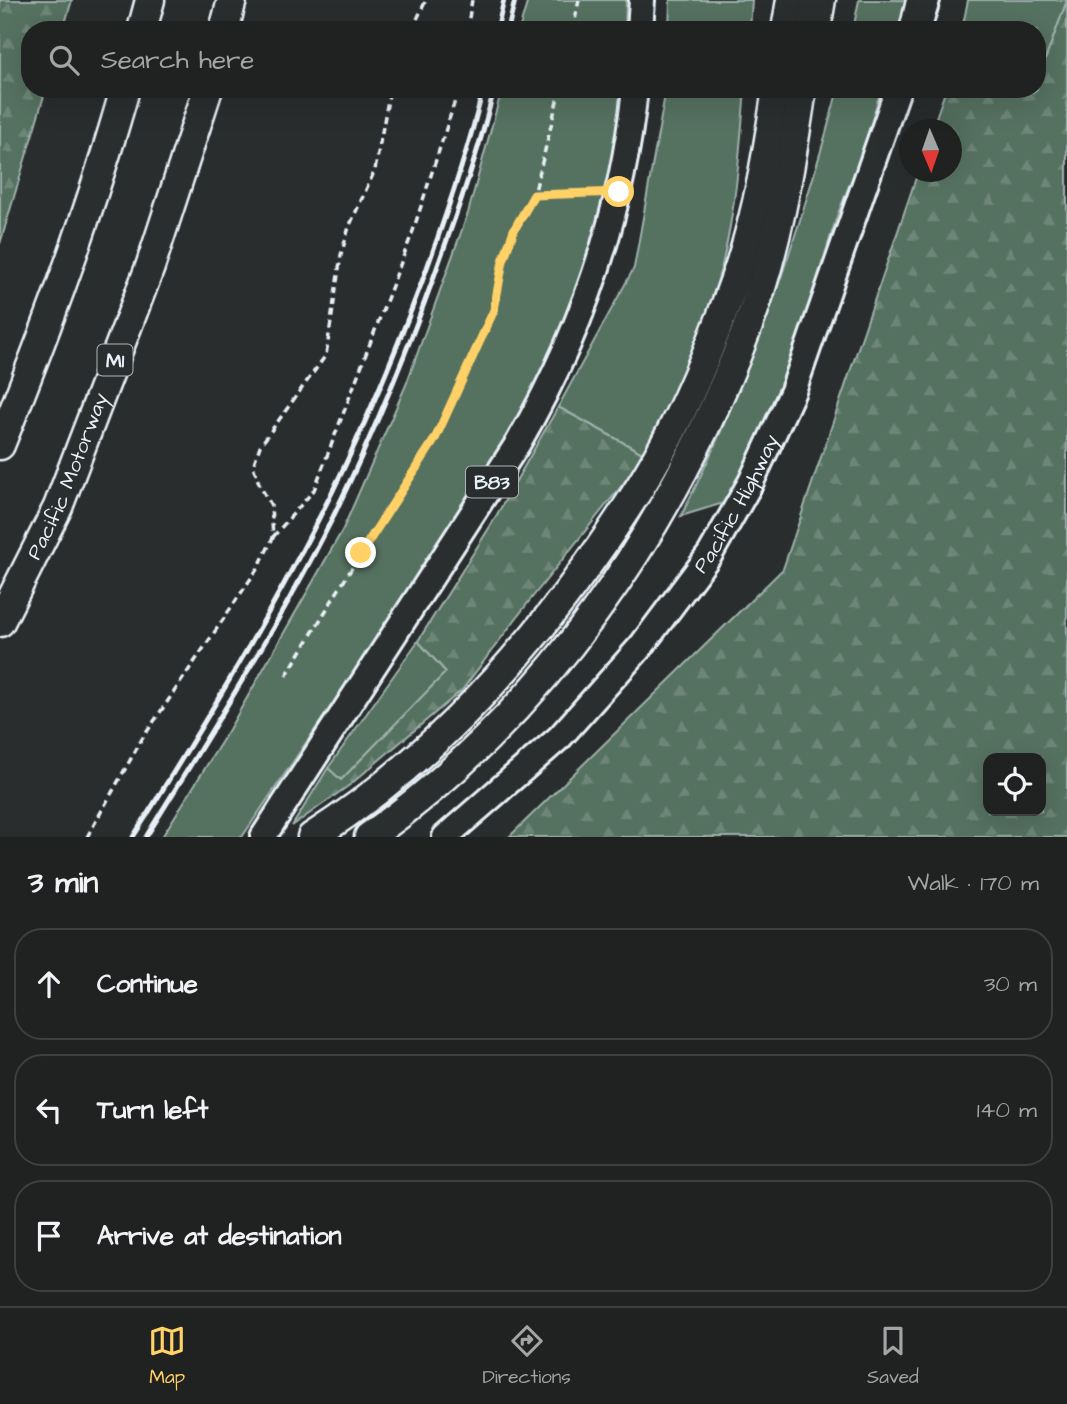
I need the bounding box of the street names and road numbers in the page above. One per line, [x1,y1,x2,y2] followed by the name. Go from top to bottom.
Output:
[97,344,132,376] road number: M1
[20,388,117,565] street label: Pacific Motorway
[687,429,788,579] street label: Pacific Highway
[466,467,518,498] road number: B83

